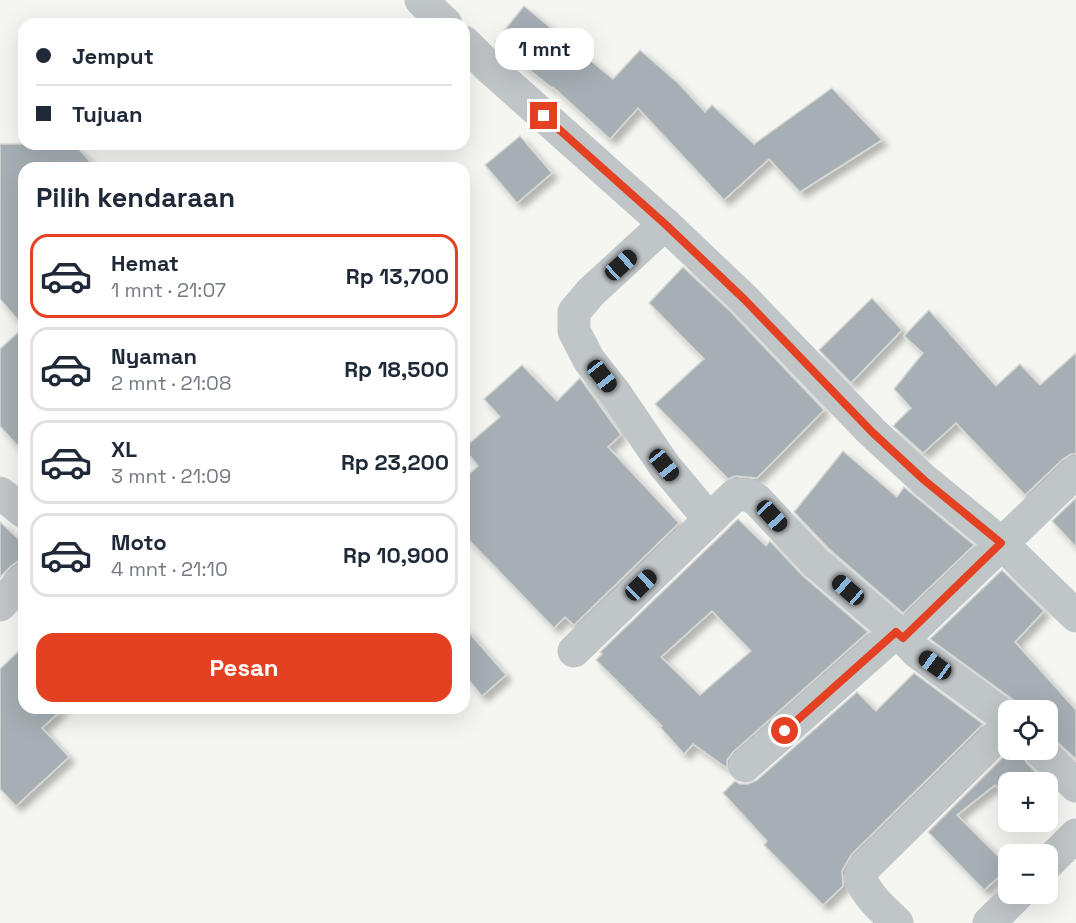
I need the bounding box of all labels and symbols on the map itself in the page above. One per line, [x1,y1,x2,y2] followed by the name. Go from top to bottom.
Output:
[494,29,594,71] callout: 1 mnt
[530,102,557,129] route end
[602,246,640,284] car
[584,356,620,396] car
[646,445,682,485] car
[753,497,791,535] car
[622,566,660,604] car
[829,571,867,609] car
[915,647,955,683] car
[771,717,798,744] route start

